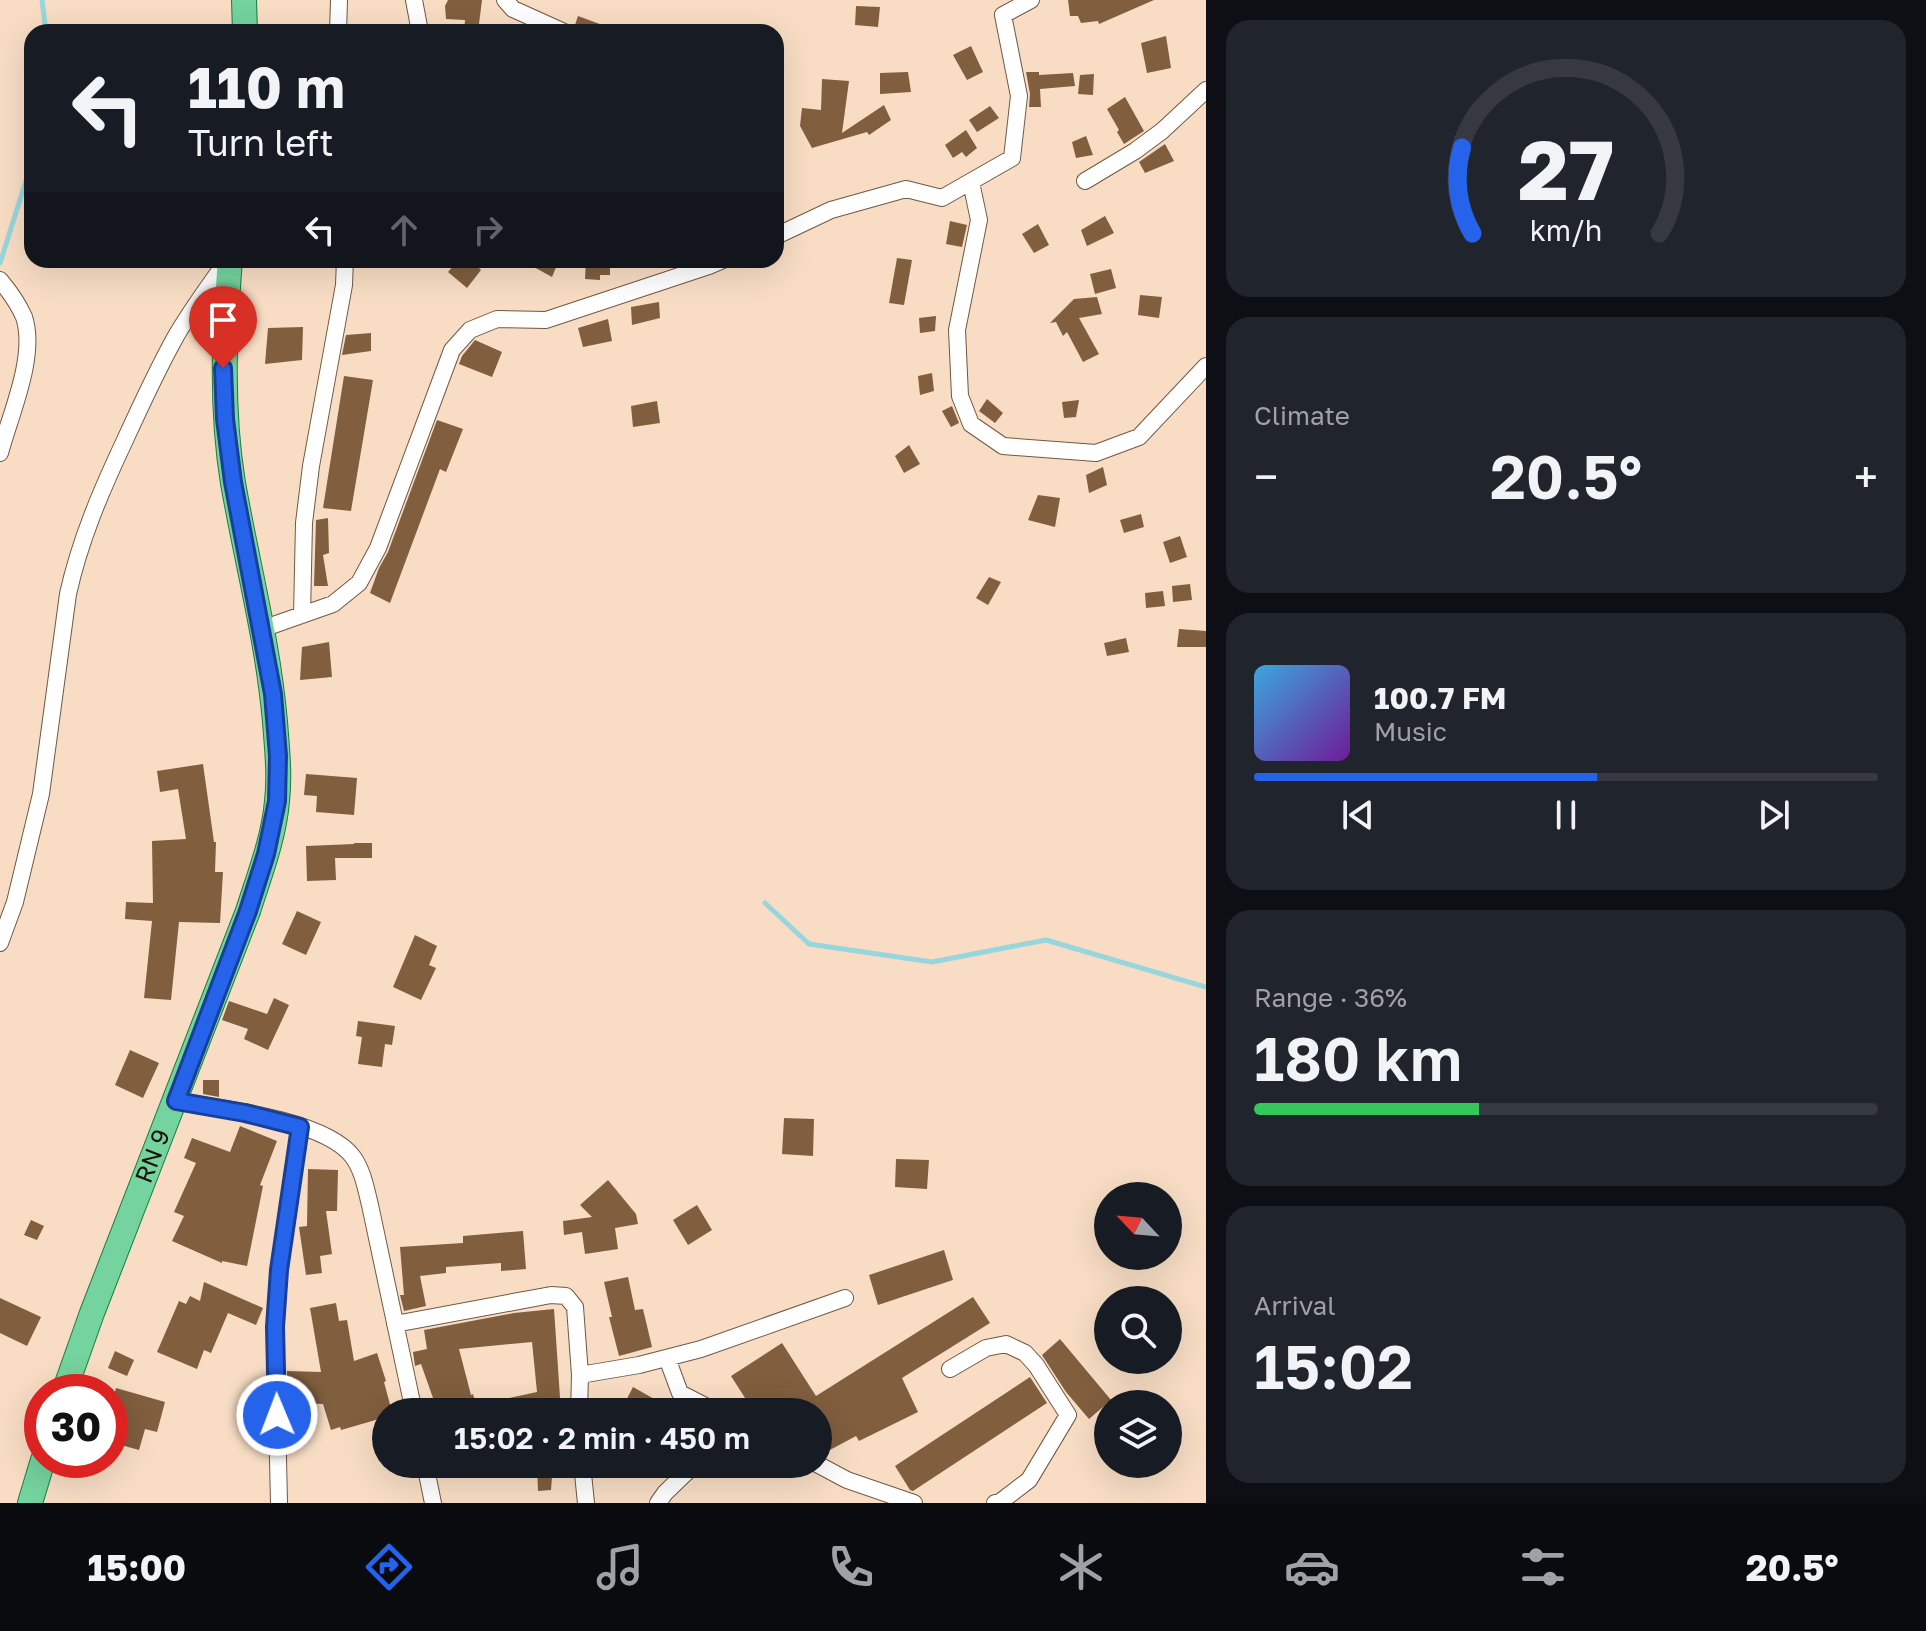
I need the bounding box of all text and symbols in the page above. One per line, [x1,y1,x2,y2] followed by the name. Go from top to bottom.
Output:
[188,53,345,120] text: 110 m
[56,56,160,160] icon: left
[1518,118,1614,218] text: 27
[188,121,334,164] text: Turn left
[298,208,342,252] icon: left
[382,208,426,252] icon: ahead
[466,208,510,252] icon: right
[1530,213,1602,247] text: km/h
[189,286,257,368] pin
[201,298,245,342] icon: arrive
[1254,400,1350,431] text: Climate
[1490,440,1642,512] text: 20.5°
[1254,450,1278,503] text: −
[1854,450,1878,503] text: +
[1374,680,1506,716] text: 100.7 FM
[1374,716,1447,747] text: Music
[1336,793,1380,837] icon: previous
[1544,793,1588,837] icon: pause
[1752,793,1796,837] icon: next
[1254,982,1407,1013] text: Range · 36%
[1254,1022,1462,1094] text: 180 km
[128,1125,175,1187] street label: RN 9
[1094,1182,1182,1270] north arrow
[1094,1182,1182,1478] map controls
[1094,1286,1182,1374] button: search
[1254,1290,1335,1321] text: Arrival
[1254,1330,1413,1402] text: 15:02
[235,1373,319,1457] position arrow
[24,1374,128,1478] speed limit sign: 30
[1094,1390,1182,1478] button: layers
[454,1420,750,1456] text: 15:02 · 2 min · 450 m
[361,1539,417,1595] icon: directions
[592,1539,648,1595] icon: music
[823,1539,879,1595] icon: phone
[1053,1539,1109,1595] icon: climate
[1284,1539,1340,1595] icon: car
[1515,1539,1571,1595] icon: filters
[87,1546,186,1589] text: 15:00
[1746,1546,1839,1589] text: 20.5°

